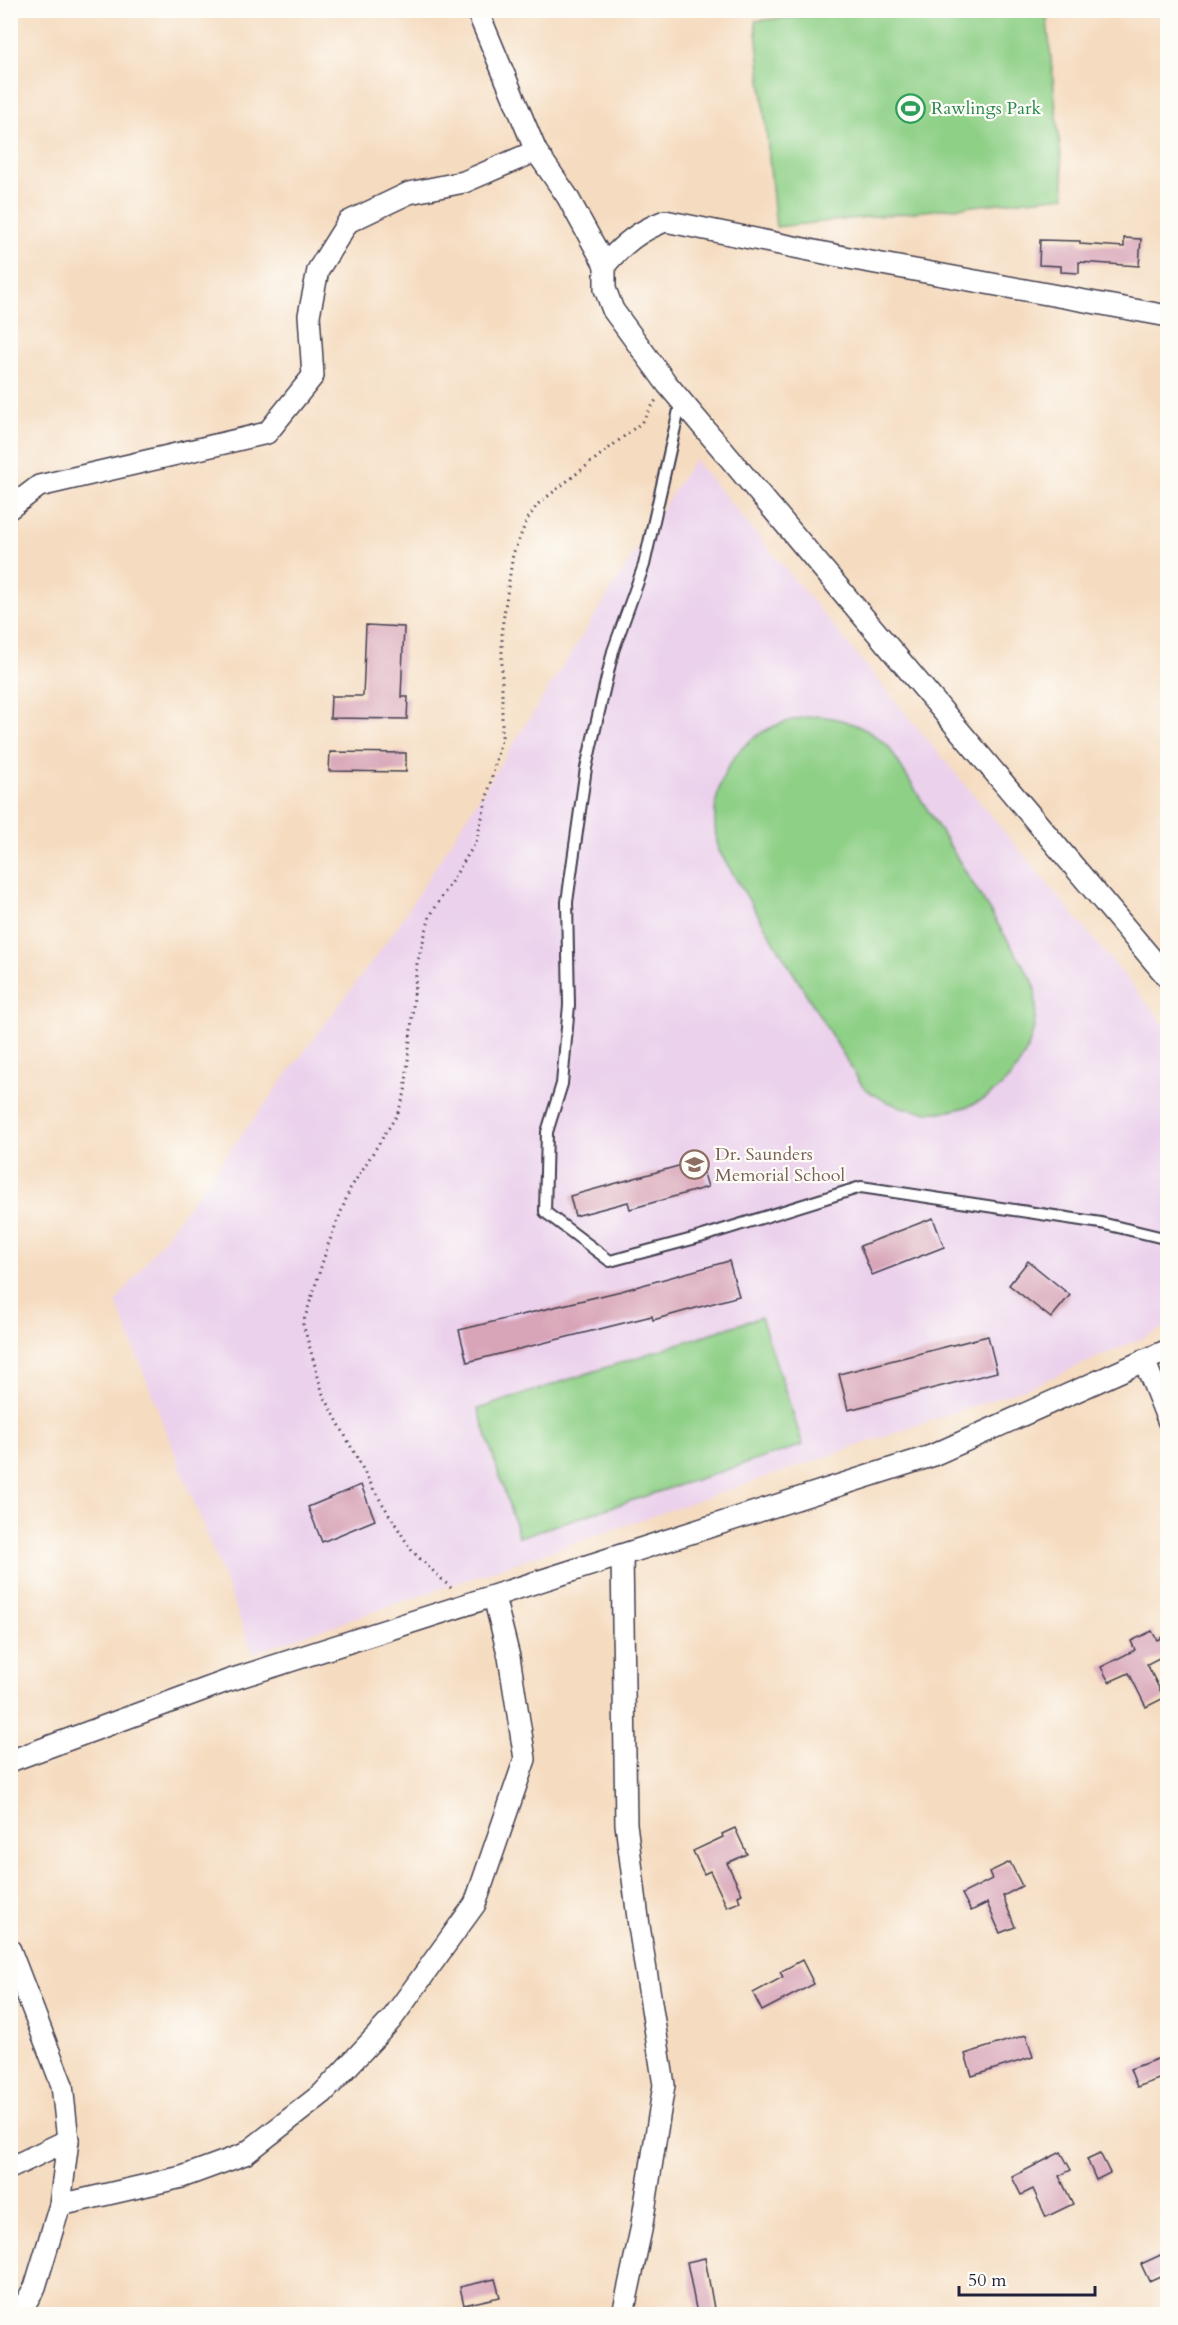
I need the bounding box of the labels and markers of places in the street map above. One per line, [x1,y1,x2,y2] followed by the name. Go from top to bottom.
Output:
[894,92,926,124] sports icon: Rawlings Park
[931,96,1041,121] place label: Rawlings Park
[715,1142,845,1188] place label: Dr. Saunders Memorial School
[678,1148,710,1180] school or university icon: Dr. Saunders Memorial School

